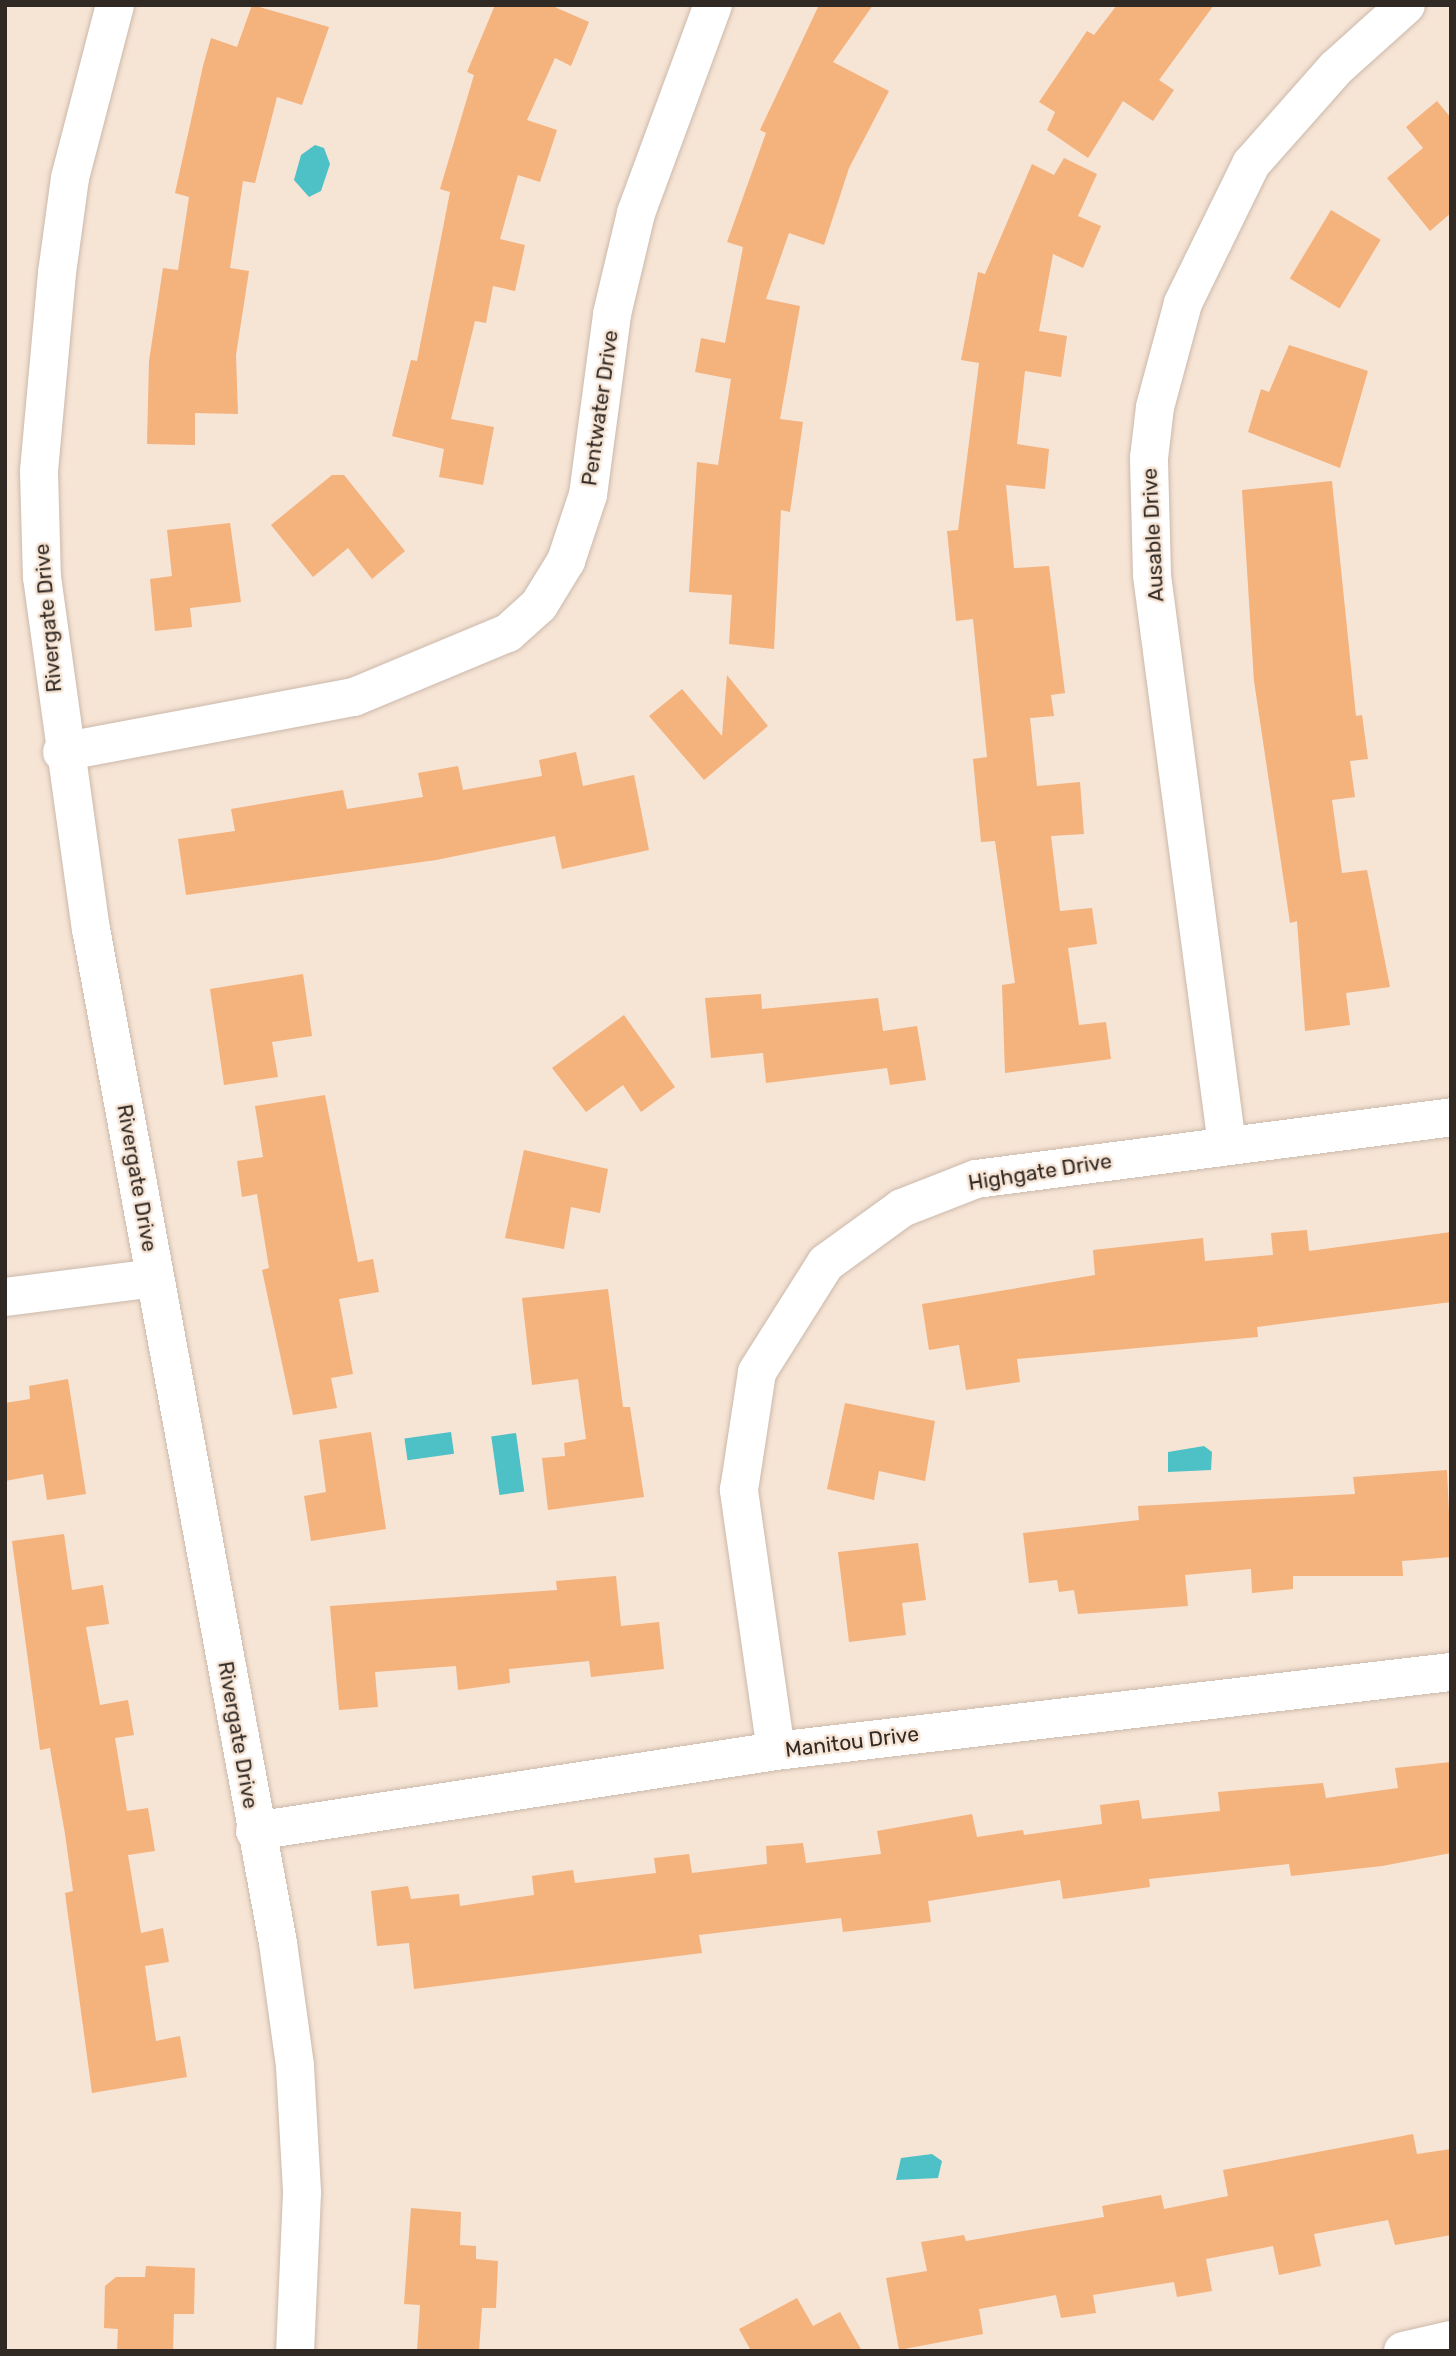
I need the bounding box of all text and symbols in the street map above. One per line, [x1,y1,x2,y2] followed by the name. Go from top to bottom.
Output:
[577,328,623,488] street label: Pentwater Drive
[1137,467,1169,603] street label: Ausable Drive
[29,543,67,693] street label: Rivergate Drive
[112,1102,162,1254] street label: Rivergate Drive
[966,1148,1114,1196] street label: Highgate Drive
[213,1659,263,1811] street label: Rivergate Drive
[784,1721,920,1763] street label: Manitou Drive

